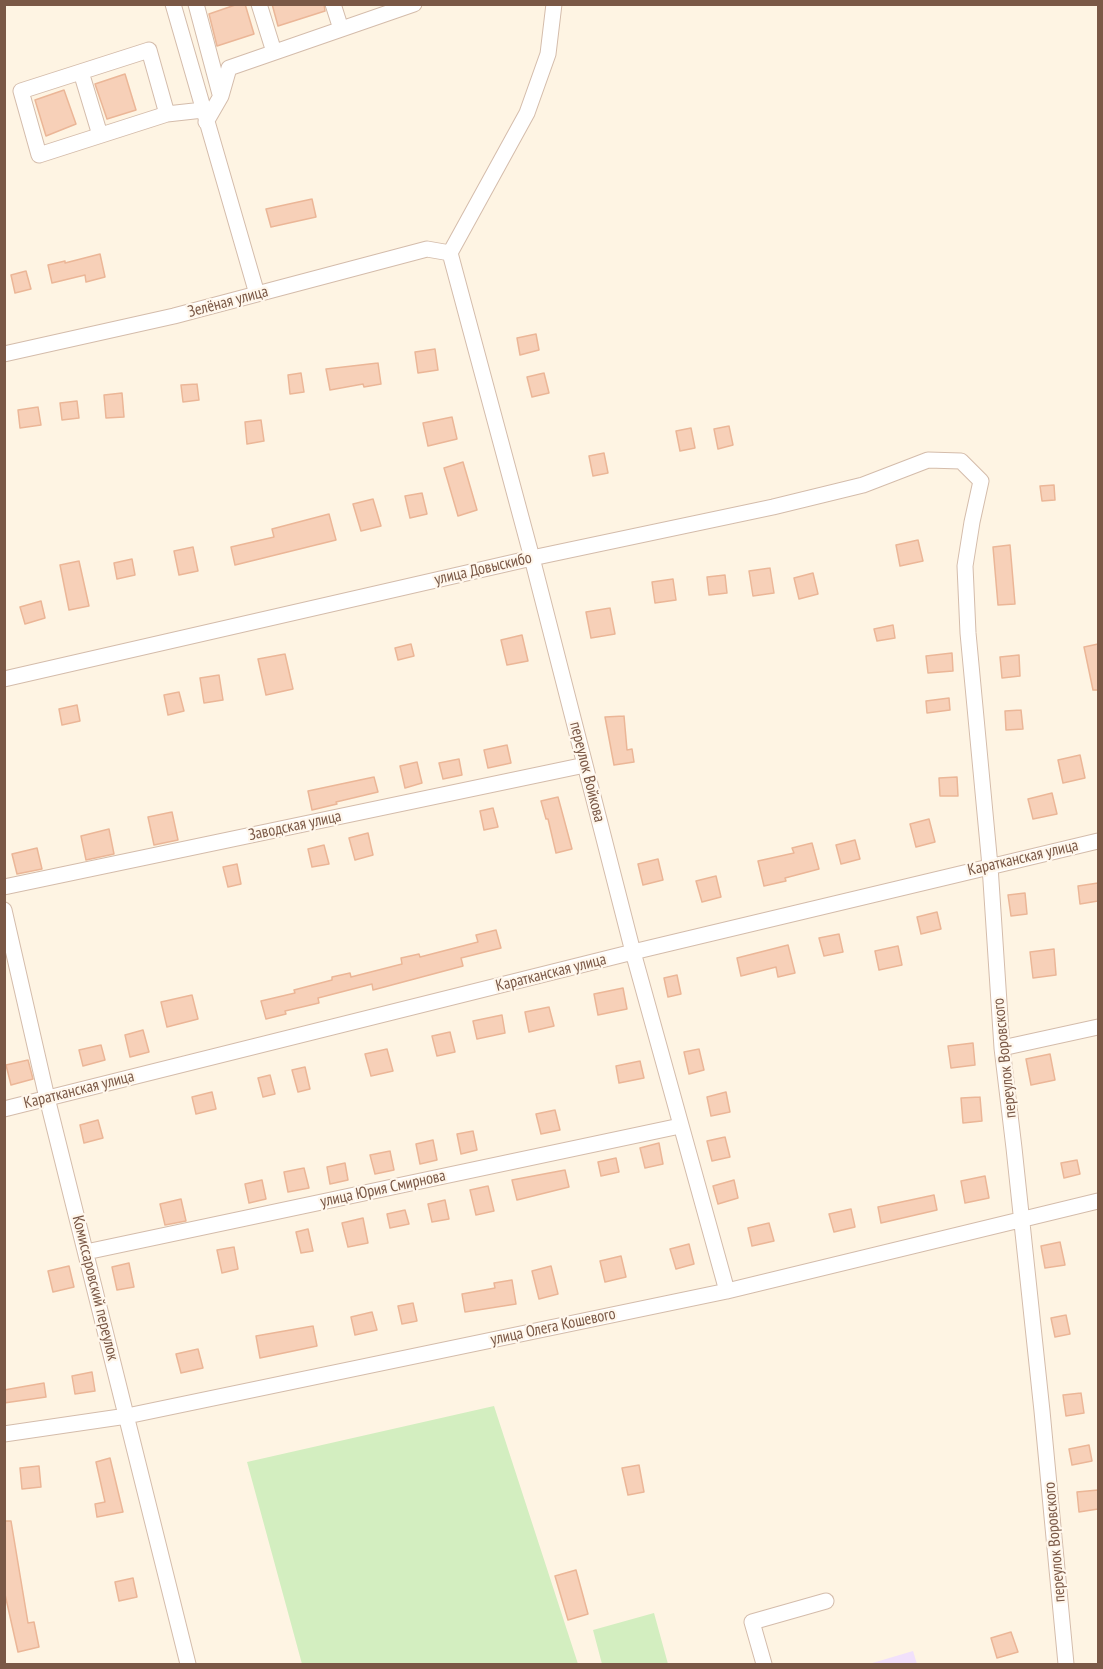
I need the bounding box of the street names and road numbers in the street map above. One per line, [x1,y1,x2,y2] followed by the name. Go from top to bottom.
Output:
[186,282,270,322] street label: Зелёная улица
[432,548,534,590] street label: улица Довыскибо
[565,720,609,824] street label: переулок Войкова
[247,807,343,845] street label: Заводская улица
[966,836,1080,880] street label: Каратканская улица
[494,950,608,996] street label: Каратканская улица
[989,997,1021,1119] street label: переулок Воровского
[22,1067,136,1113] street label: Каратканская улица
[319,1166,447,1212] street label: улица Юрия Смирнова
[68,1213,122,1363] street label: Комиссаровский переулок
[489,1304,617,1350] street label: улица Олега Кошевого
[1040,1481,1070,1603] street label: переулок Воровского

